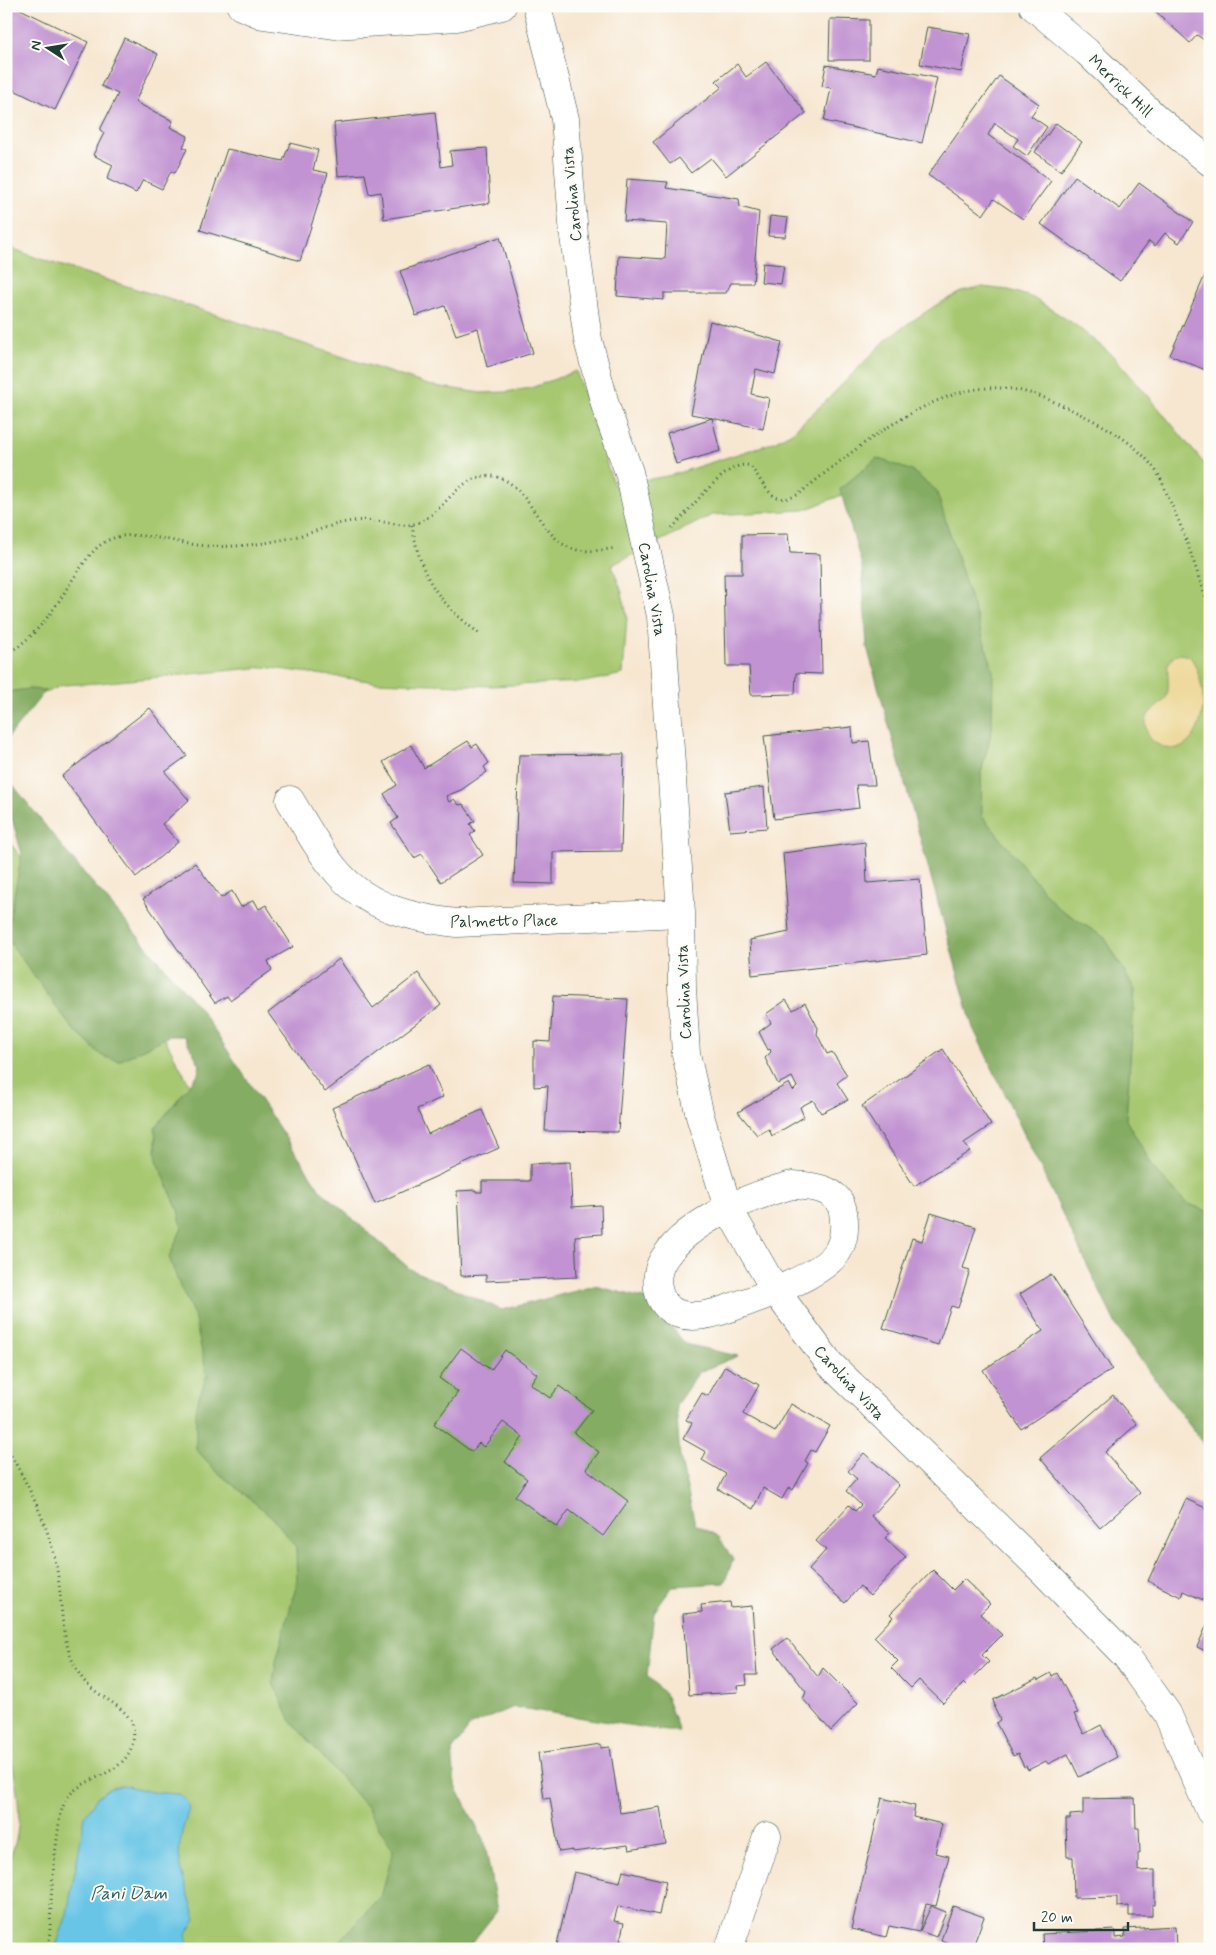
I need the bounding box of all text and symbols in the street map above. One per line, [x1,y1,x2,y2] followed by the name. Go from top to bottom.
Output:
[22,22,72,72] north arrow
[26,39,46,52] text: N
[1083,50,1157,122] street label: Merrick Hill
[558,146,587,242] street label: Carolina Vista
[633,541,670,638] street label: Carolina Vista
[450,910,559,933] street label: Palmetto Place
[672,944,697,1040] street label: Carolina Vista
[809,1341,889,1425] street label: Carolina Vista
[91,1882,167,1906] water label: Pani Dam
[1034,1900,1127,1932] scale bar
[1041,1908,1073,1928] text: 20 m

